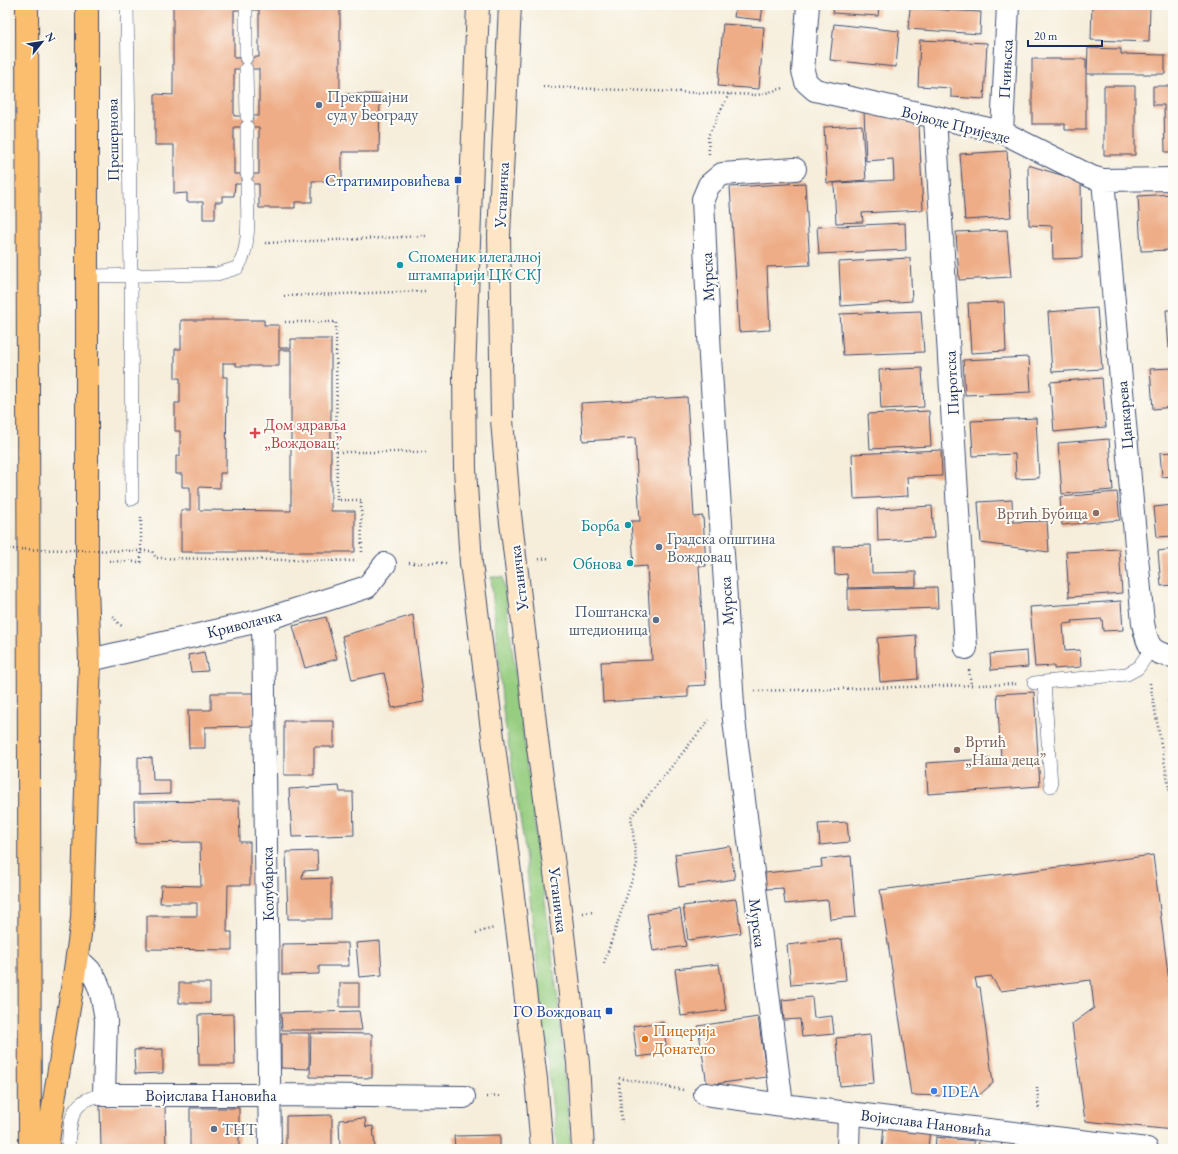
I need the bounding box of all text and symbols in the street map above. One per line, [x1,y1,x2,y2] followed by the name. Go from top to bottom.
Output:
[22,22,62,62] north arrow
[1028,22,1102,48] scale bar
[1034,28,1058,44] text: 20 m
[42,30,59,44] text: N
[993,38,1018,99] street label: Пчињска
[327,86,419,125] place label: Прекршајни суд у Београду
[101,98,124,182] street label: Прешернова
[314,100,324,110] marker: Прекршајни суд у Београду
[899,101,1012,148] street label: Војводе Пријезде
[489,161,514,229] street label: Устаничка
[325,170,451,191] place label: Стратимировићева
[453,175,463,185] marker: Стратимировићева
[408,246,542,285] place label: Споменик илегалној штампарији ЦК СКЈ
[696,251,719,302] street label: Мурска
[395,260,405,270] marker: Споменик илегалној штампарији ЦК СКЈ
[939,350,964,416] street label: Пиротска
[1111,379,1138,450] street label: Цанкарева
[264,414,347,453] place label: Дом здравља „Вождовац”
[249,427,261,439] marker: Дом здравља „Вождовац”
[997,503,1089,524] place label: Вртић Бубица
[1091,508,1101,518] marker: Вртић Бубица
[581,515,621,536] place label: Борба
[623,520,633,530] marker: Борба
[667,528,776,567] place label: Градска општина Вождовац
[654,542,664,552] marker: Градска општина Вождовац
[504,543,533,613] street label: Устаничка
[573,553,623,574] place label: Обнова
[625,558,635,568] marker: Обнова
[714,575,739,626] street label: Мурска
[569,601,649,640] place label: Поштанска штедионица
[205,604,284,643] street label: Криволачка
[651,615,661,625] marker: Поштанска штедионица
[965,731,1046,770] place label: Вртић „Наша деца”
[952,745,962,755] marker: Вртић „Наша деца”
[256,846,279,921] street label: Колубарска
[544,865,573,935] street label: Устаничка
[744,897,771,949] street label: Мурска
[513,1001,602,1022] place label: ГО Вождовац
[604,1006,614,1016] marker: ГО Вождовац
[653,1020,717,1059] place label: Пицерија Донатело
[640,1034,650,1044] marker: Пицерија Донатело
[942,1081,981,1102] place label: IDEA
[145,1085,277,1106] street label: Војислава Нановића
[929,1086,939,1096] marker: IDEA
[859,1104,993,1141] street label: Војислава Нановића
[222,1119,257,1140] place label: ТНТ
[209,1124,219,1134] marker: ТНТ

